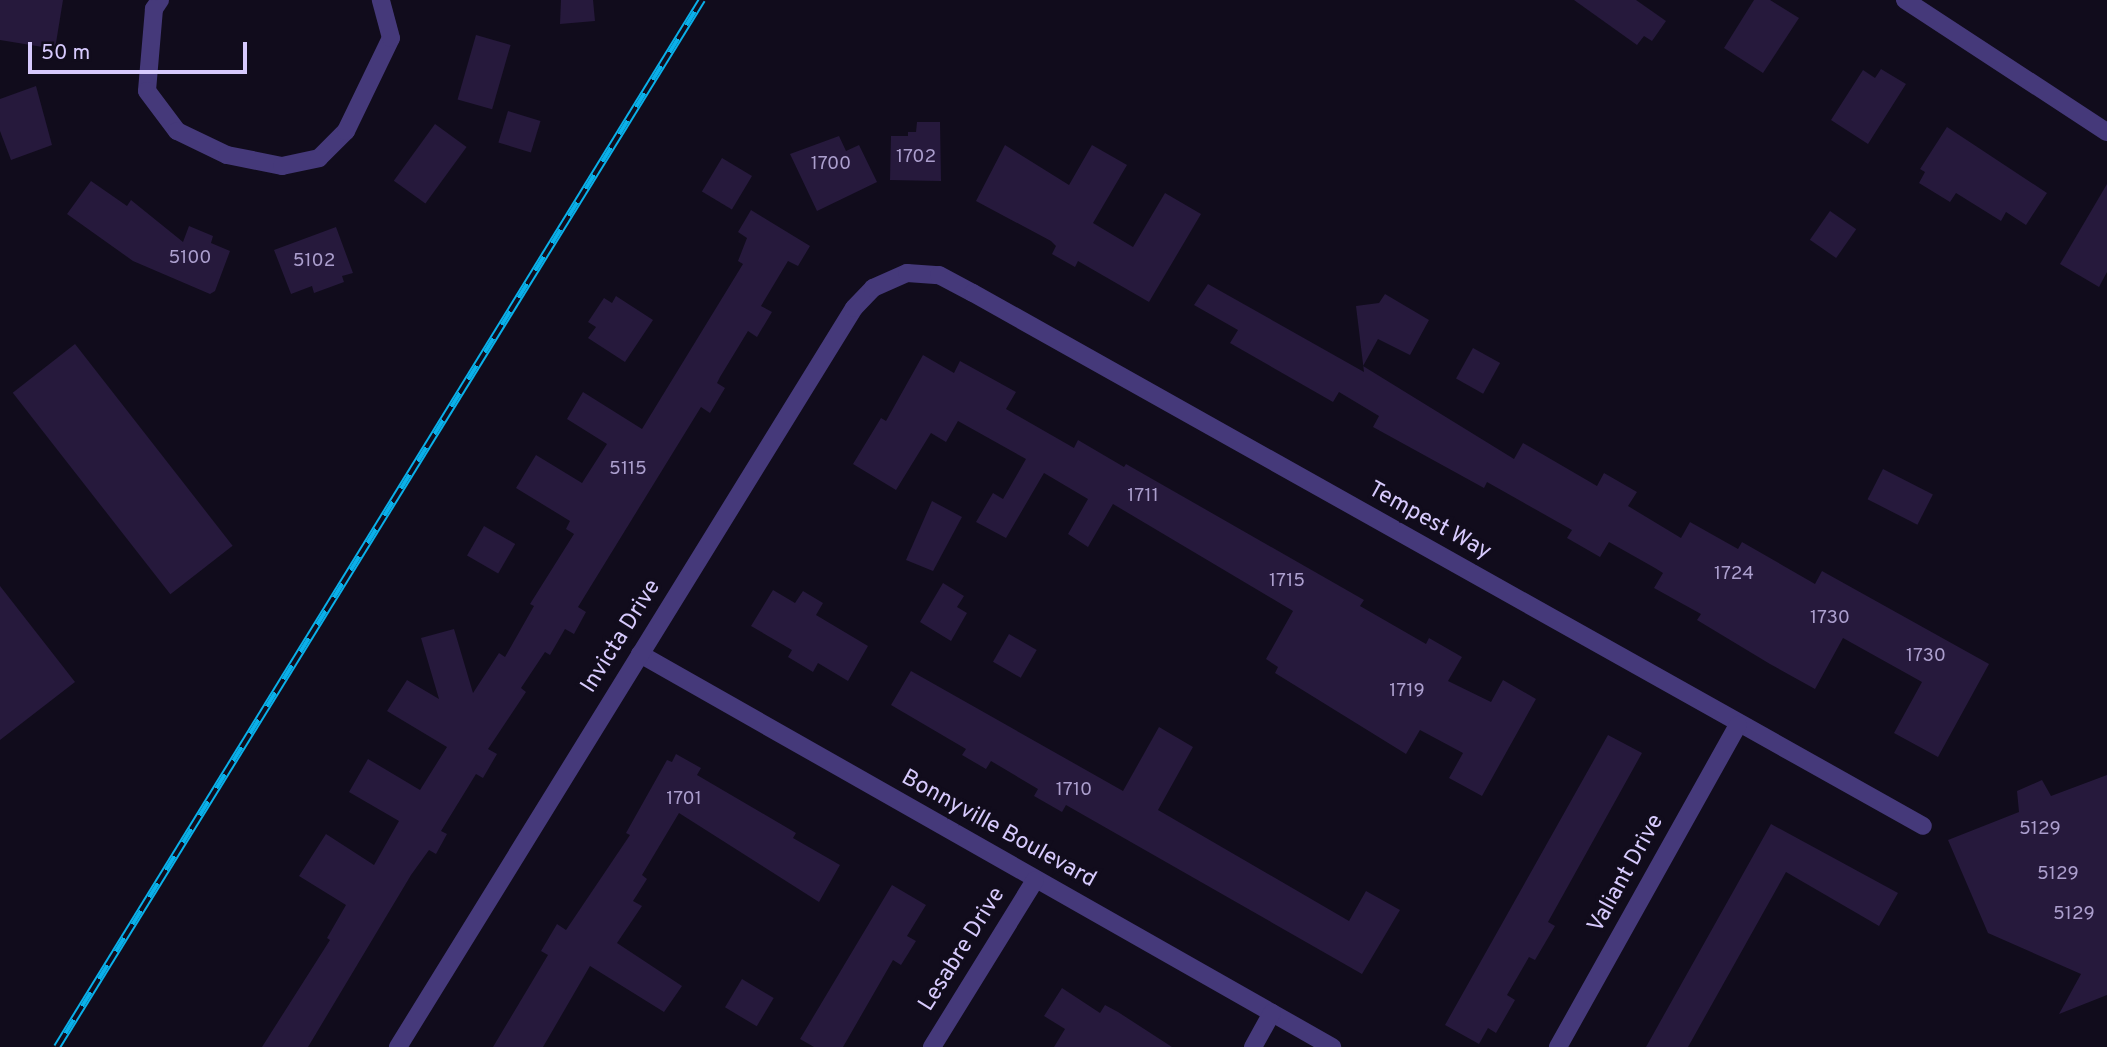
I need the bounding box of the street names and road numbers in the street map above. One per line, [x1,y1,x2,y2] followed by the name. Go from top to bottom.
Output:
[1362,477,1496,567] street label: Tempest Way
[576,575,668,699] street label: Invicta Drive
[896,765,1100,895] street label: Bonnyville Boulevard
[1583,810,1671,938] street label: Valiant Drive
[914,883,1012,1017] street label: Lesabre Drive

